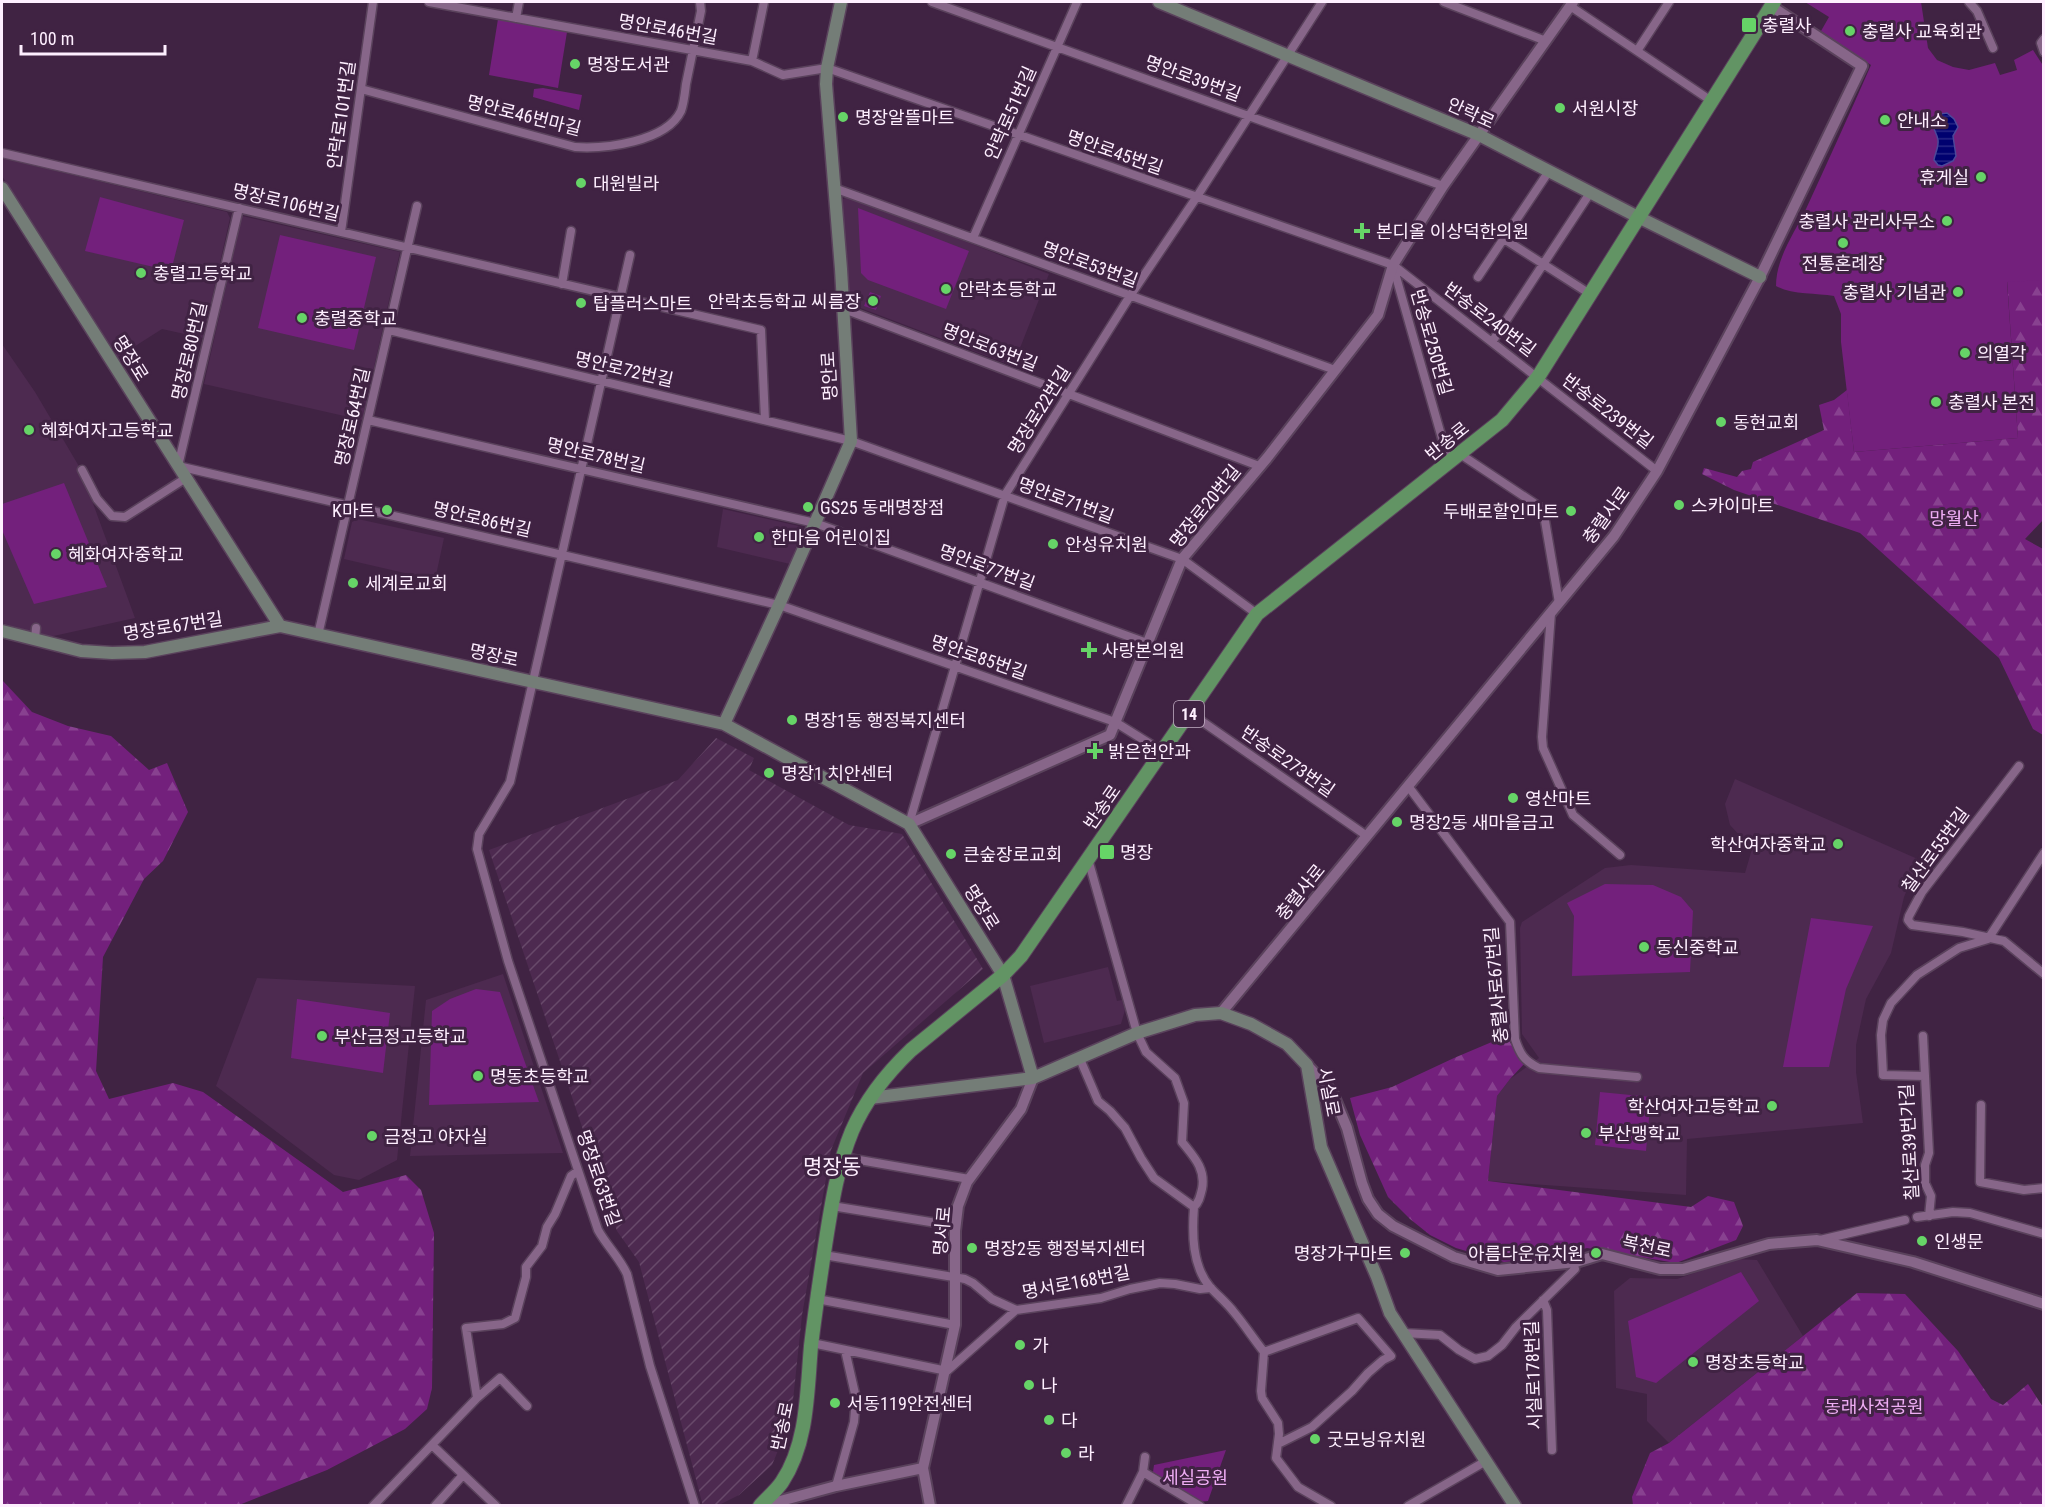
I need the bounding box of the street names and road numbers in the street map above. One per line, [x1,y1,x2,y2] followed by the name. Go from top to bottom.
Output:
[617,10,719,48] street label: 명안로46번길
[1142,51,1244,105] street label: 명안로39번길
[323,59,359,171] street label: 안락로101번길
[980,63,1040,163] street label: 안락로51번길
[465,91,583,139] street label: 명안로46번마길
[1444,93,1498,133] street label: 안락로
[1064,126,1166,178] street label: 명안로45번길
[230,179,342,225] street label: 명장로106번길
[1039,237,1141,291] street label: 명안로53번길
[1440,278,1540,360] street label: 반송로240번길
[1407,286,1457,398] street label: 반송로250번길
[167,300,211,402] street label: 명장로80번길
[939,319,1041,375] street label: 명안로63번길
[109,331,153,385] street label: 명장로
[573,347,675,391] street label: 명안로72번길
[817,351,841,401] street label: 명안로
[1003,362,1075,458] street label: 명장로22번길
[330,366,374,468] street label: 명장로64번길
[1558,369,1658,453] street label: 반송로239번길
[1421,417,1473,465] street label: 반송로
[545,433,647,477] street label: 명안로78번길
[1165,460,1245,552] street label: 명장로20번길
[1015,473,1117,527] street label: 명안로71번길
[1578,482,1634,548] street label: 충렬사로
[431,497,533,541] street label: 명안로86번길
[936,540,1038,594] street label: 명안로77번길
[122,608,224,644] street label: 명장로67번길
[928,631,1030,683] street label: 명안로85번길
[468,640,520,670] street label: 명장로
[1174,701,1204,727] road number: 14
[1237,721,1339,801] street label: 반송로273번길
[1079,781,1125,833] street label: 반송로
[1897,803,1973,897] street label: 칠산로55번길
[1271,860,1329,924] street label: 충렬사로
[960,880,1004,934] street label: 명장로
[1480,926,1512,1044] street label: 충렬사로67번길
[1314,1066,1344,1118] street label: 시실로
[1895,1083,1923,1201] street label: 칠산로39번가길
[573,1127,625,1229] street label: 명장로63번길
[929,1205,955,1257] street label: 명서로
[1621,1231,1673,1261] street label: 복천로
[1020,1261,1132,1303] street label: 명서로168번길
[1521,1320,1545,1430] street label: 시실로178번길
[767,1400,797,1452] street label: 반송로

